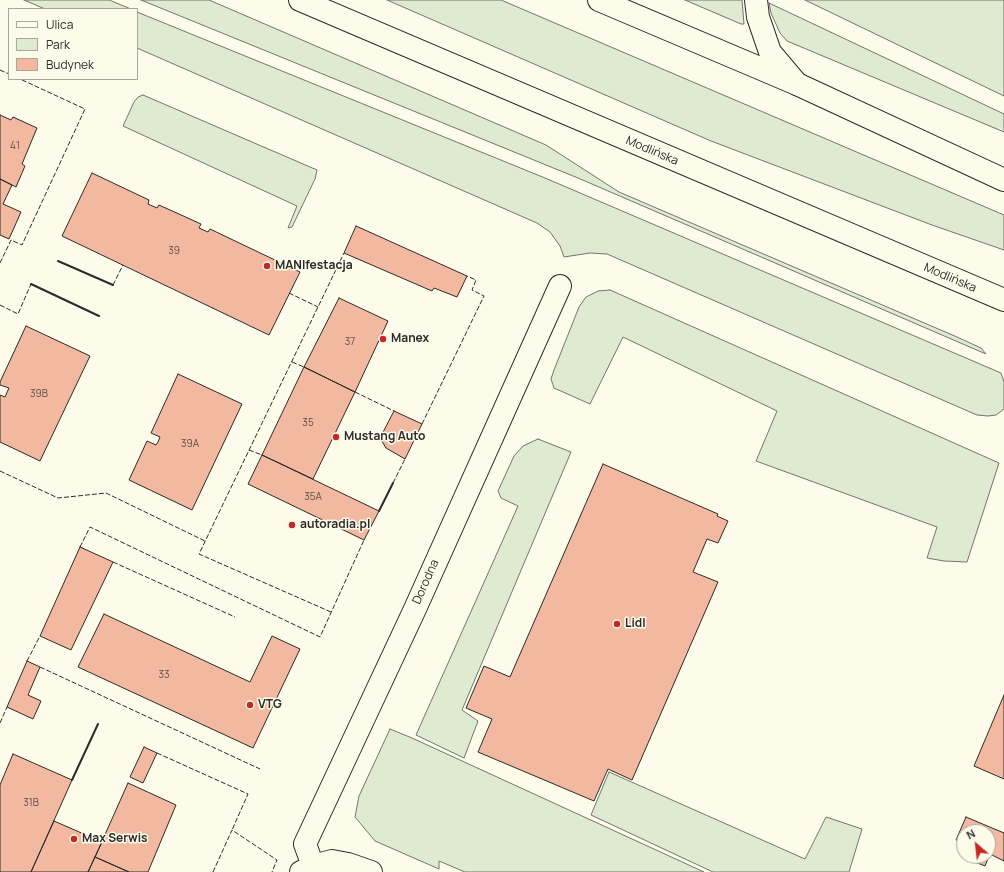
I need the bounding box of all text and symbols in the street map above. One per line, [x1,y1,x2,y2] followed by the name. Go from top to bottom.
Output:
[8,8,138,80] legend
[46,16,73,33] text: Ulica
[46,36,70,53] text: Park
[46,56,94,73] text: Budynek
[623,133,681,169] street label: Modlińska
[10,140,20,152] house number: 41
[168,245,180,257] house number: 39
[275,259,353,273] place label: MANIfestacja
[921,260,979,296] street label: Modlińska
[262,261,272,271] marker: MANIfestacja
[391,332,429,346] place label: Manex
[378,334,388,344] marker: Manex
[345,336,355,348] house number: 37
[30,388,48,400] house number: 39B
[302,417,314,429] house number: 35
[344,430,426,444] place label: Mustang Auto
[331,432,341,442] marker: Mustang Auto
[181,438,199,450] house number: 39A
[304,491,322,503] house number: 35A
[300,518,370,532] place label: autoradia.pl
[287,520,297,530] marker: autoradia.pl
[410,557,442,607] street label: Dorodna
[625,617,646,631] place label: Lidl
[612,619,622,629] marker: Lidl
[158,669,170,681] house number: 33
[258,698,282,712] place label: VTG
[245,700,255,710] marker: VTG
[23,797,39,809] house number: 31B
[956,824,996,864] north arrow
[964,825,978,842] text: N
[82,832,148,846] place label: Max Serwis
[69,834,79,844] marker: Max Serwis

